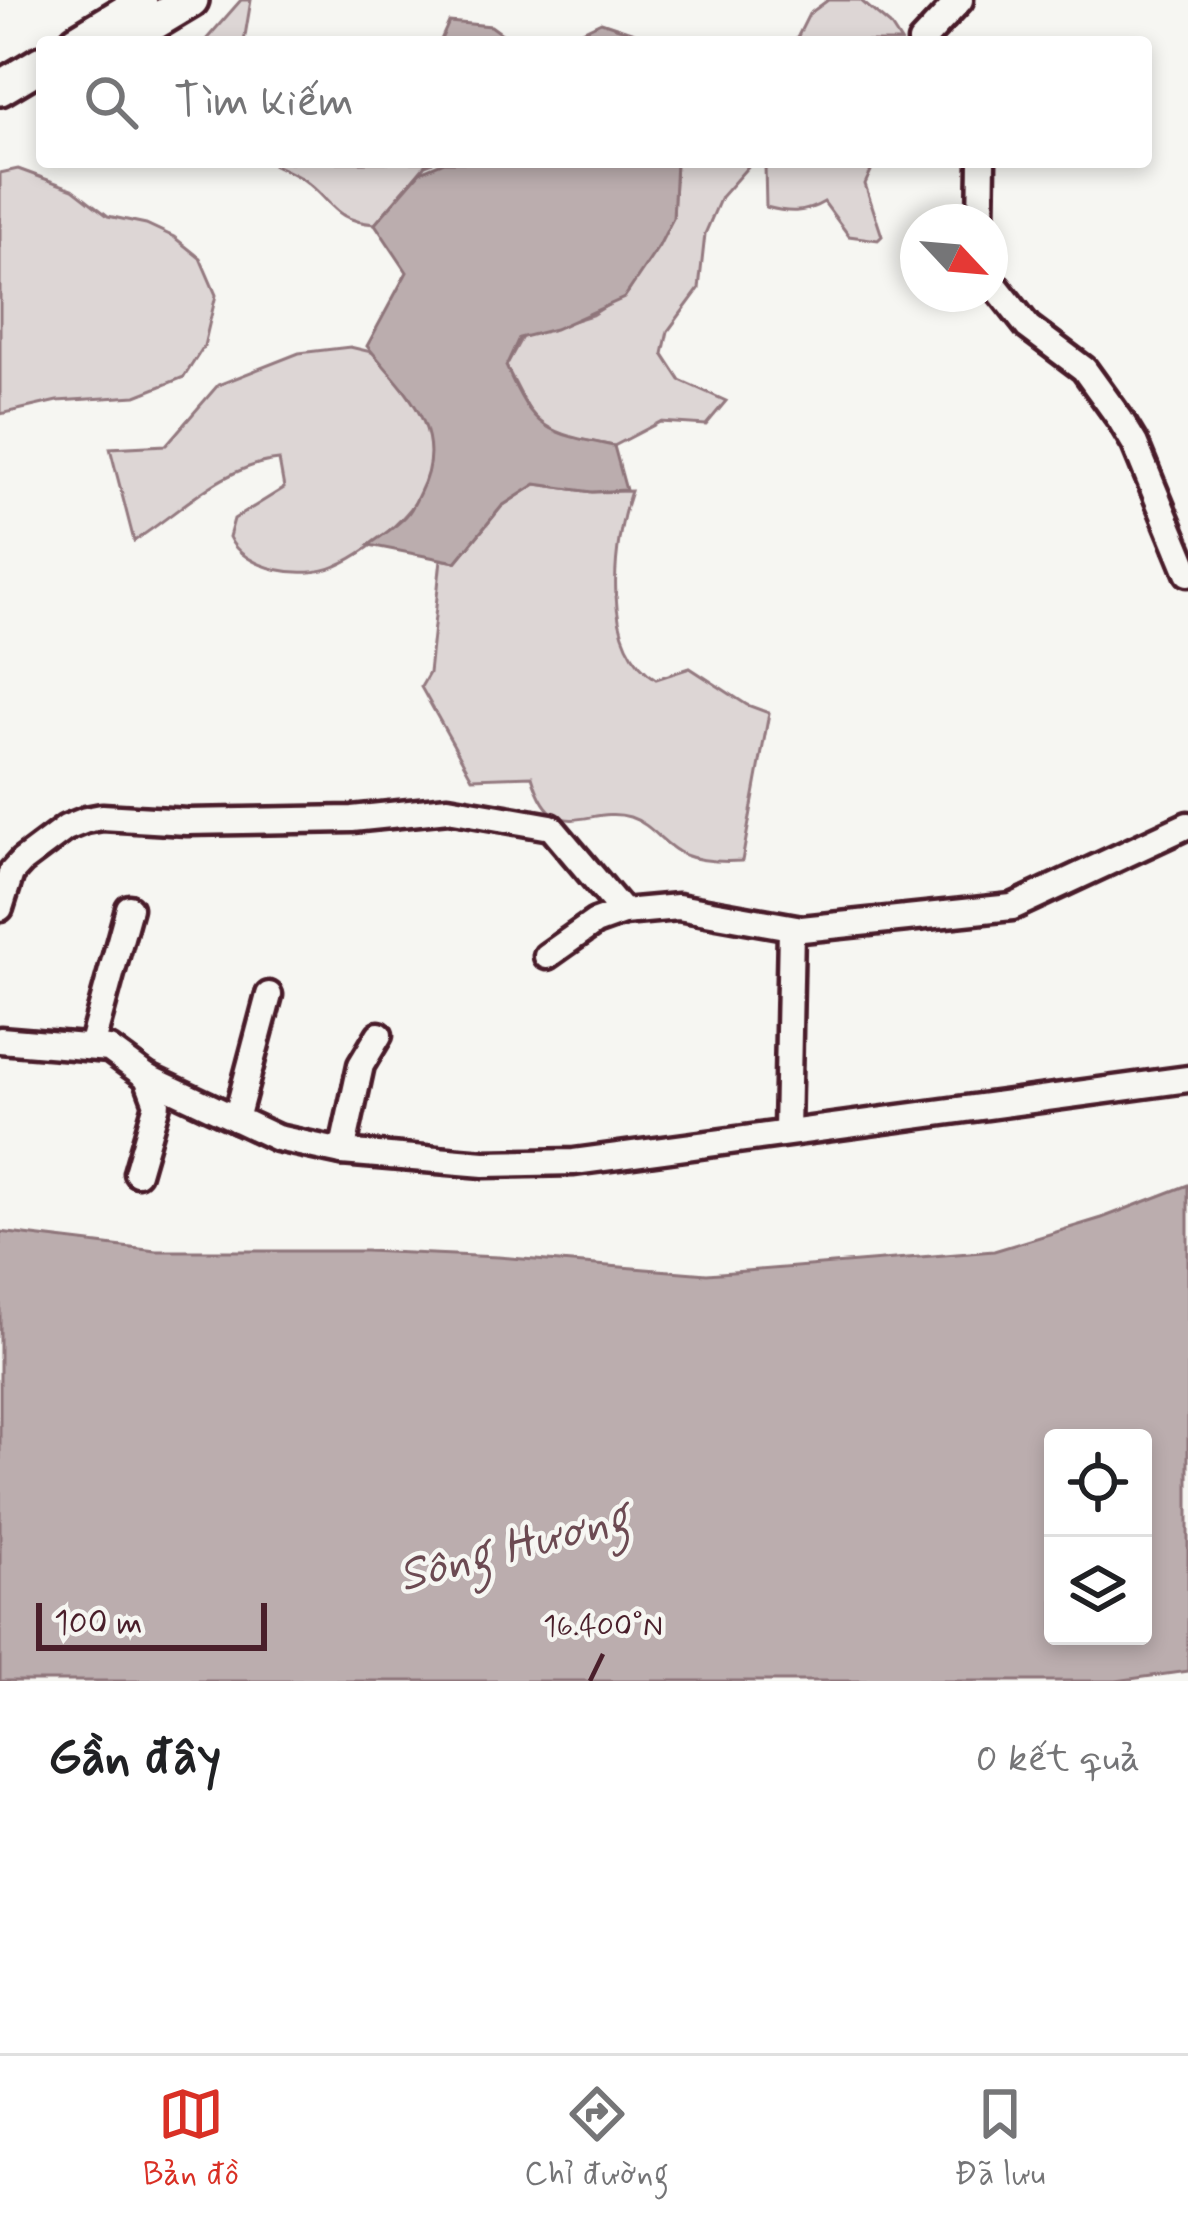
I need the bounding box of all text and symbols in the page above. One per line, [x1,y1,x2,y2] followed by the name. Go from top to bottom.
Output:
[36,36,1152,168] search box
[78,69,144,135] icon: search
[174,73,354,132] text: Tìm kiếm
[900,204,1008,312] north arrow
[1044,1429,1152,1645] map controls
[1044,1429,1152,1537] button: locate
[391,1485,642,1613] water label: Sông Hương
[1044,1537,1152,1645] button: layers
[36,1597,267,1650] scale bar
[54,1602,143,1646] text: 100 m
[543,1607,663,1646] text: 16.400°N
[48,1726,221,1792] text: Gần đây
[976,1734,1140,1785] text: 0 kết quả
[143,2081,239,2197] tab: Bản đồ
[524,2081,669,2197] tab: Chỉ đường
[954,2081,1045,2197] tab: Đã lưu

